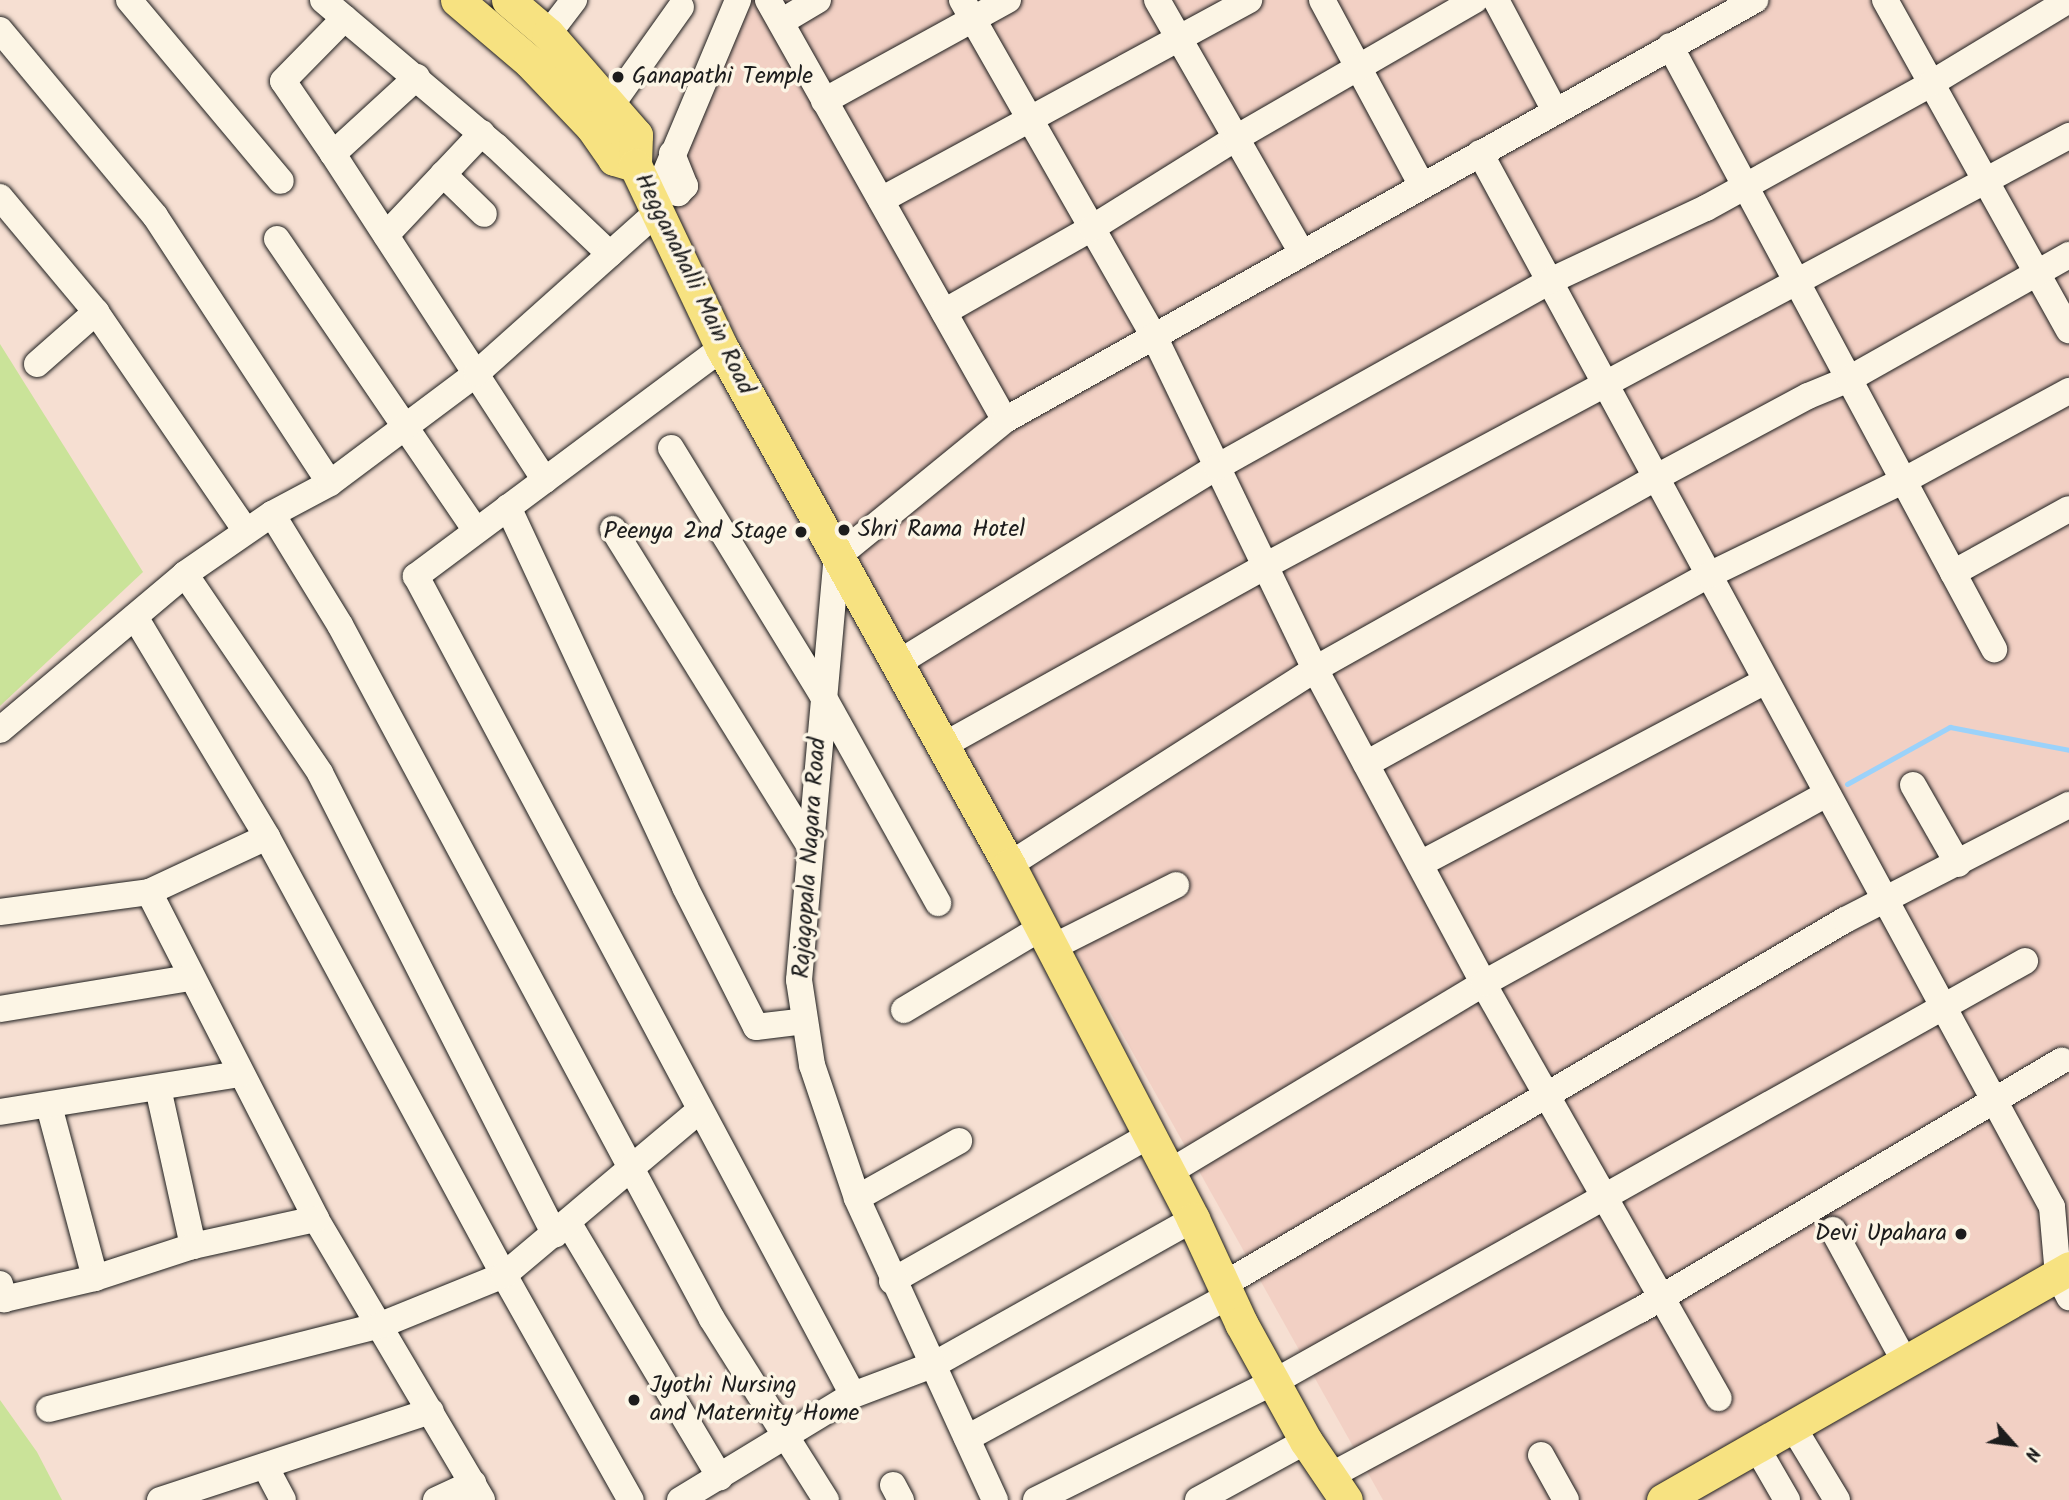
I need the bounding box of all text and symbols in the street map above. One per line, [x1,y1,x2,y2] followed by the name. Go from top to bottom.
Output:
[632,63,813,91] place label: Ganapathi Temple
[610,69,626,85] marker: Ganapathi Temple
[628,169,760,399] street label: Hegganahalli Main Road
[858,516,1025,544] place label: Shri Rama Hotel
[604,518,787,546] place label: Peenya 2nd Stage
[836,522,852,538] marker: Shri Rama Hotel
[793,524,809,540] marker: Peenya 2nd Stage
[787,737,833,979] street label: Rajagopala Nagara Road
[1815,1220,1947,1248] place label: Devi Upahara
[1953,1226,1969,1242] marker: Devi Upahara
[650,1372,859,1428] place label: Jyothi Nursing and Maternity Home
[624,1390,644,1410] marker: Jyothi Nursing and Maternity Home
[1978,1409,2048,1479] north arrow
[2015,1442,2048,1466] text: N

